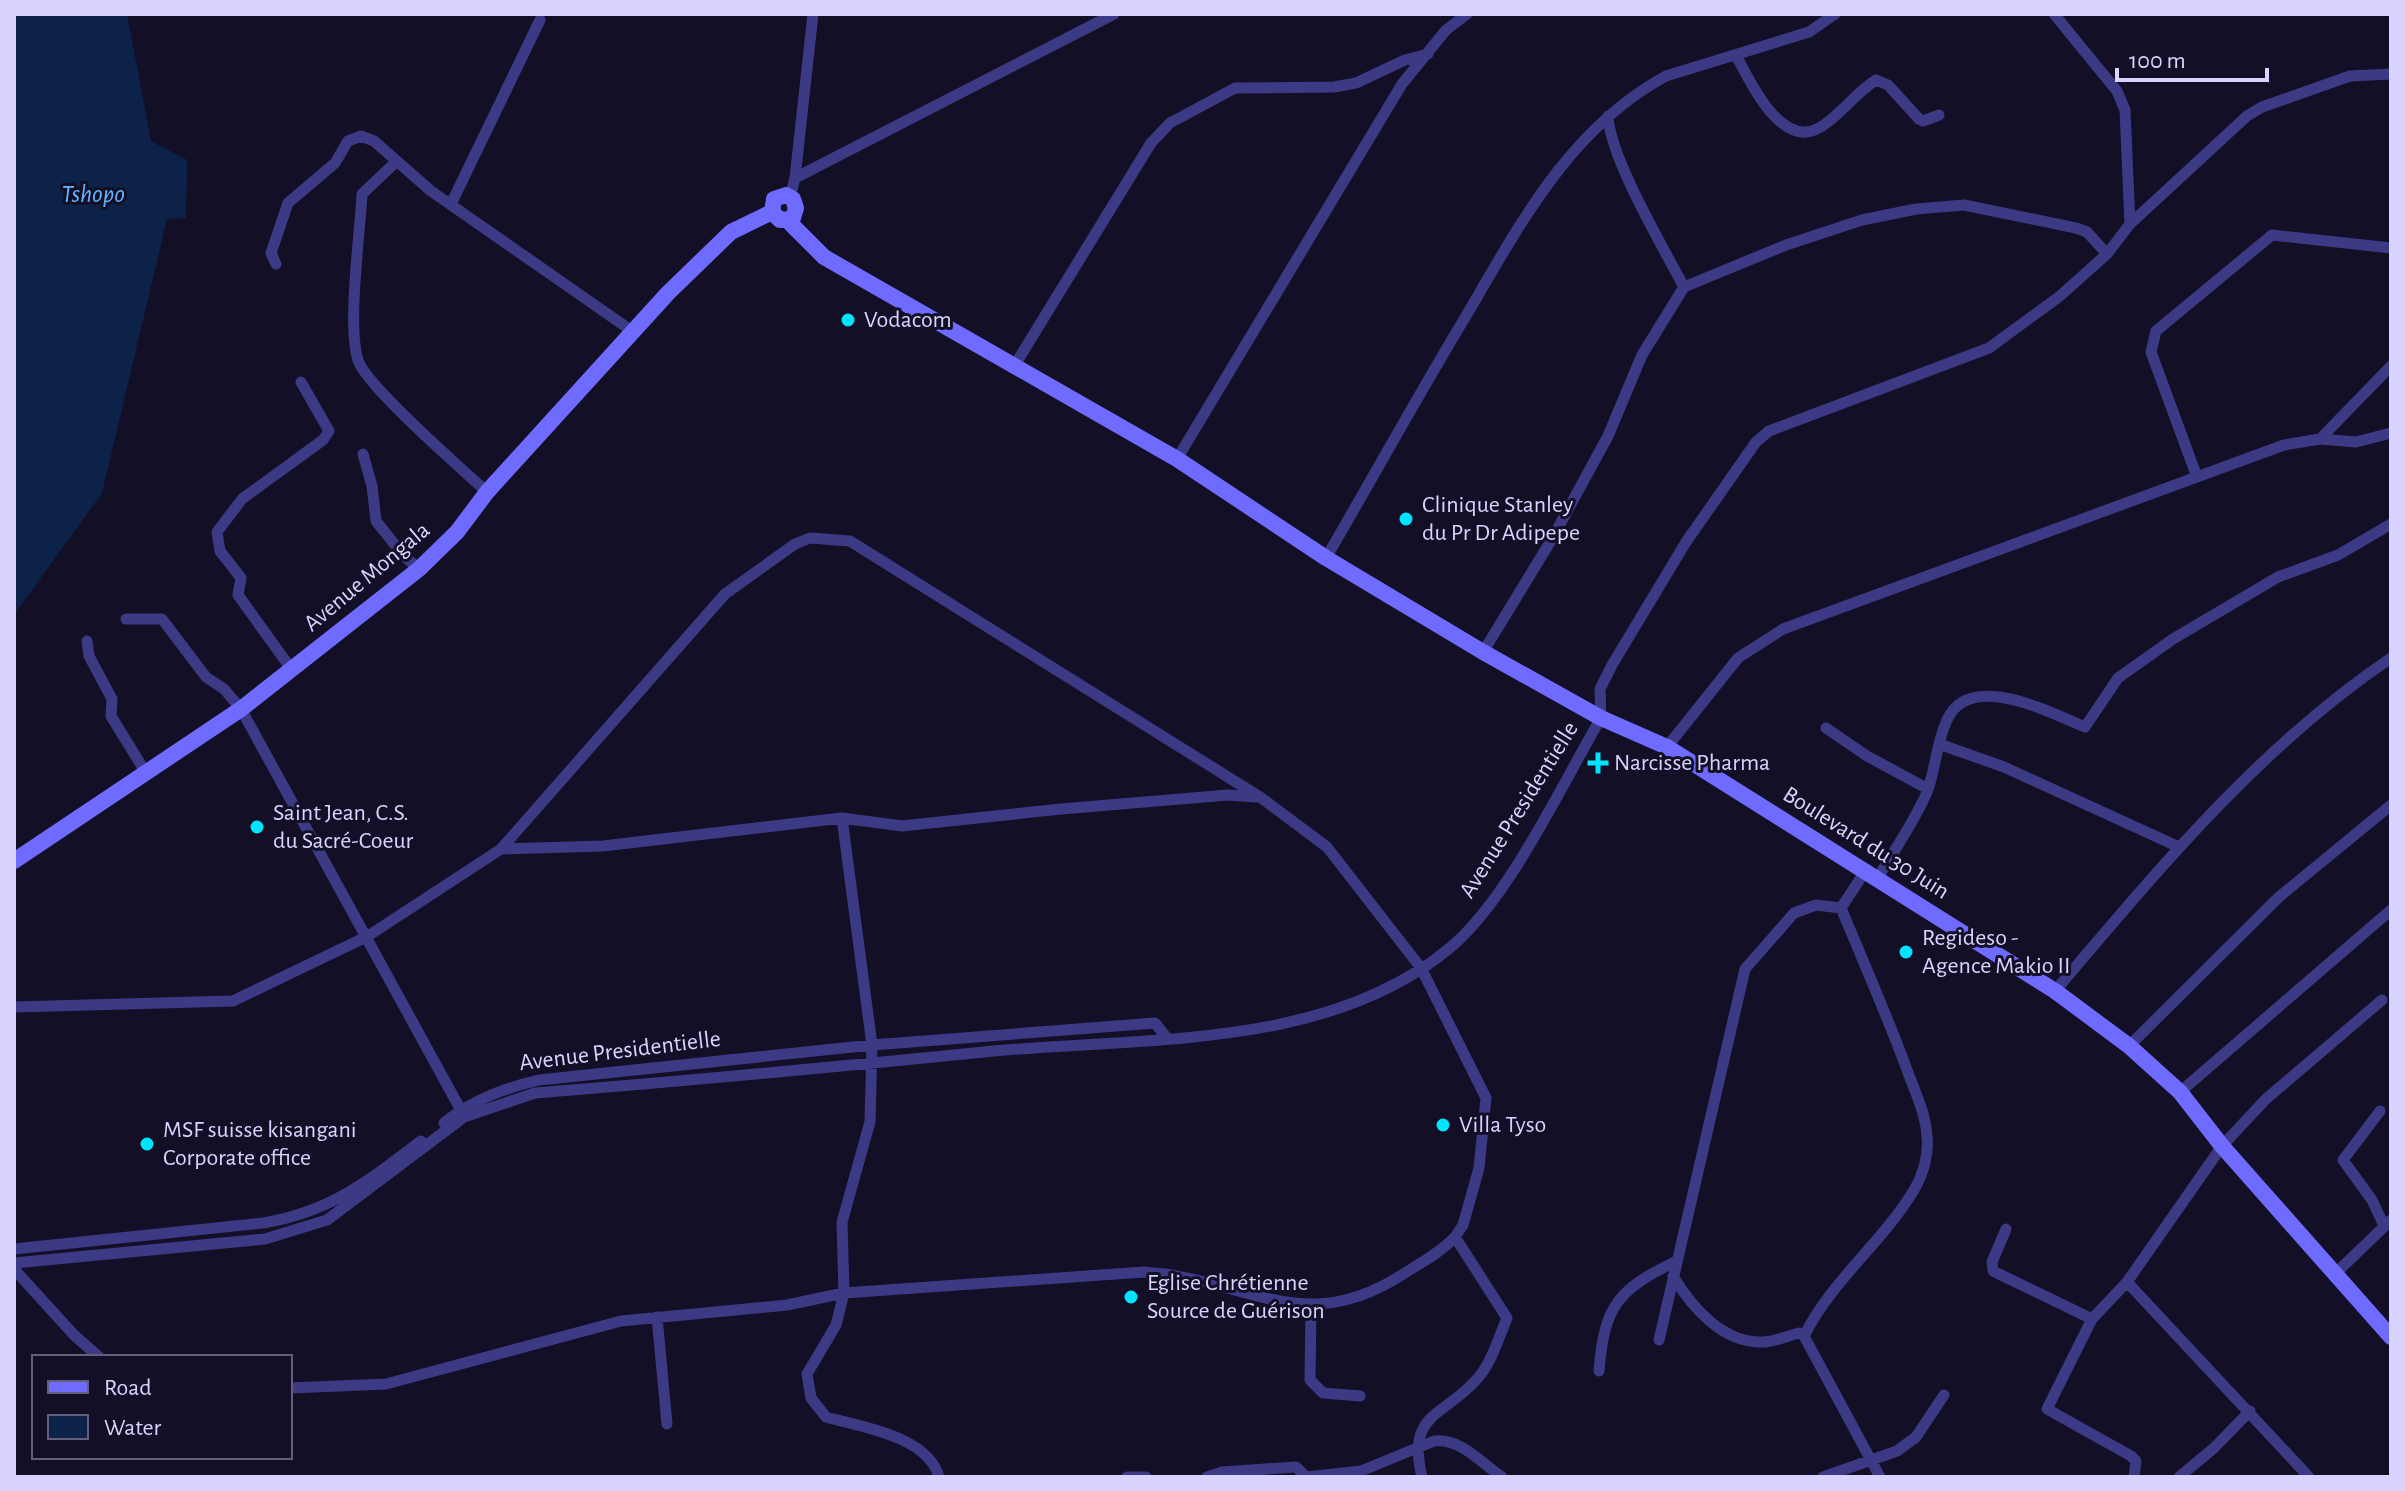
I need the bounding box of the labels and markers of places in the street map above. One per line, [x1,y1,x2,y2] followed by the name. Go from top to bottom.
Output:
[864,308,952,332] place label: Vodacom
[839,311,857,329] marker: Vodacom
[1422,493,1580,545] place label: Clinique Stanley du Pr Dr Adipepe
[1397,510,1415,528] marker: Clinique Stanley du Pr Dr Adipepe
[1614,751,1770,775] place label: Narcisse Pharma
[1589,754,1607,772] marker: Narcisse Pharma
[273,801,414,853] place label: Saint Jean, C.S. du Sacré-Coeur
[248,818,266,836] marker: Saint Jean, C.S. du Sacré-Coeur
[1922,926,2070,978] place label: Regideso - Agence Makio II
[1897,943,1915,961] marker: Regideso - Agence Makio II
[1459,1113,1546,1137] place label: Villa Tyso
[1434,1116,1452,1134] marker: Villa Tyso
[163,1118,357,1170] place label: MSF suisse kisangani Corporate office
[138,1135,156,1153] marker: MSF suisse kisangani Corporate office
[1147,1271,1325,1323] place label: Eglise Chrétienne Source de Guérison
[1122,1288,1140,1306] marker: Eglise Chrétienne Source de Guérison

